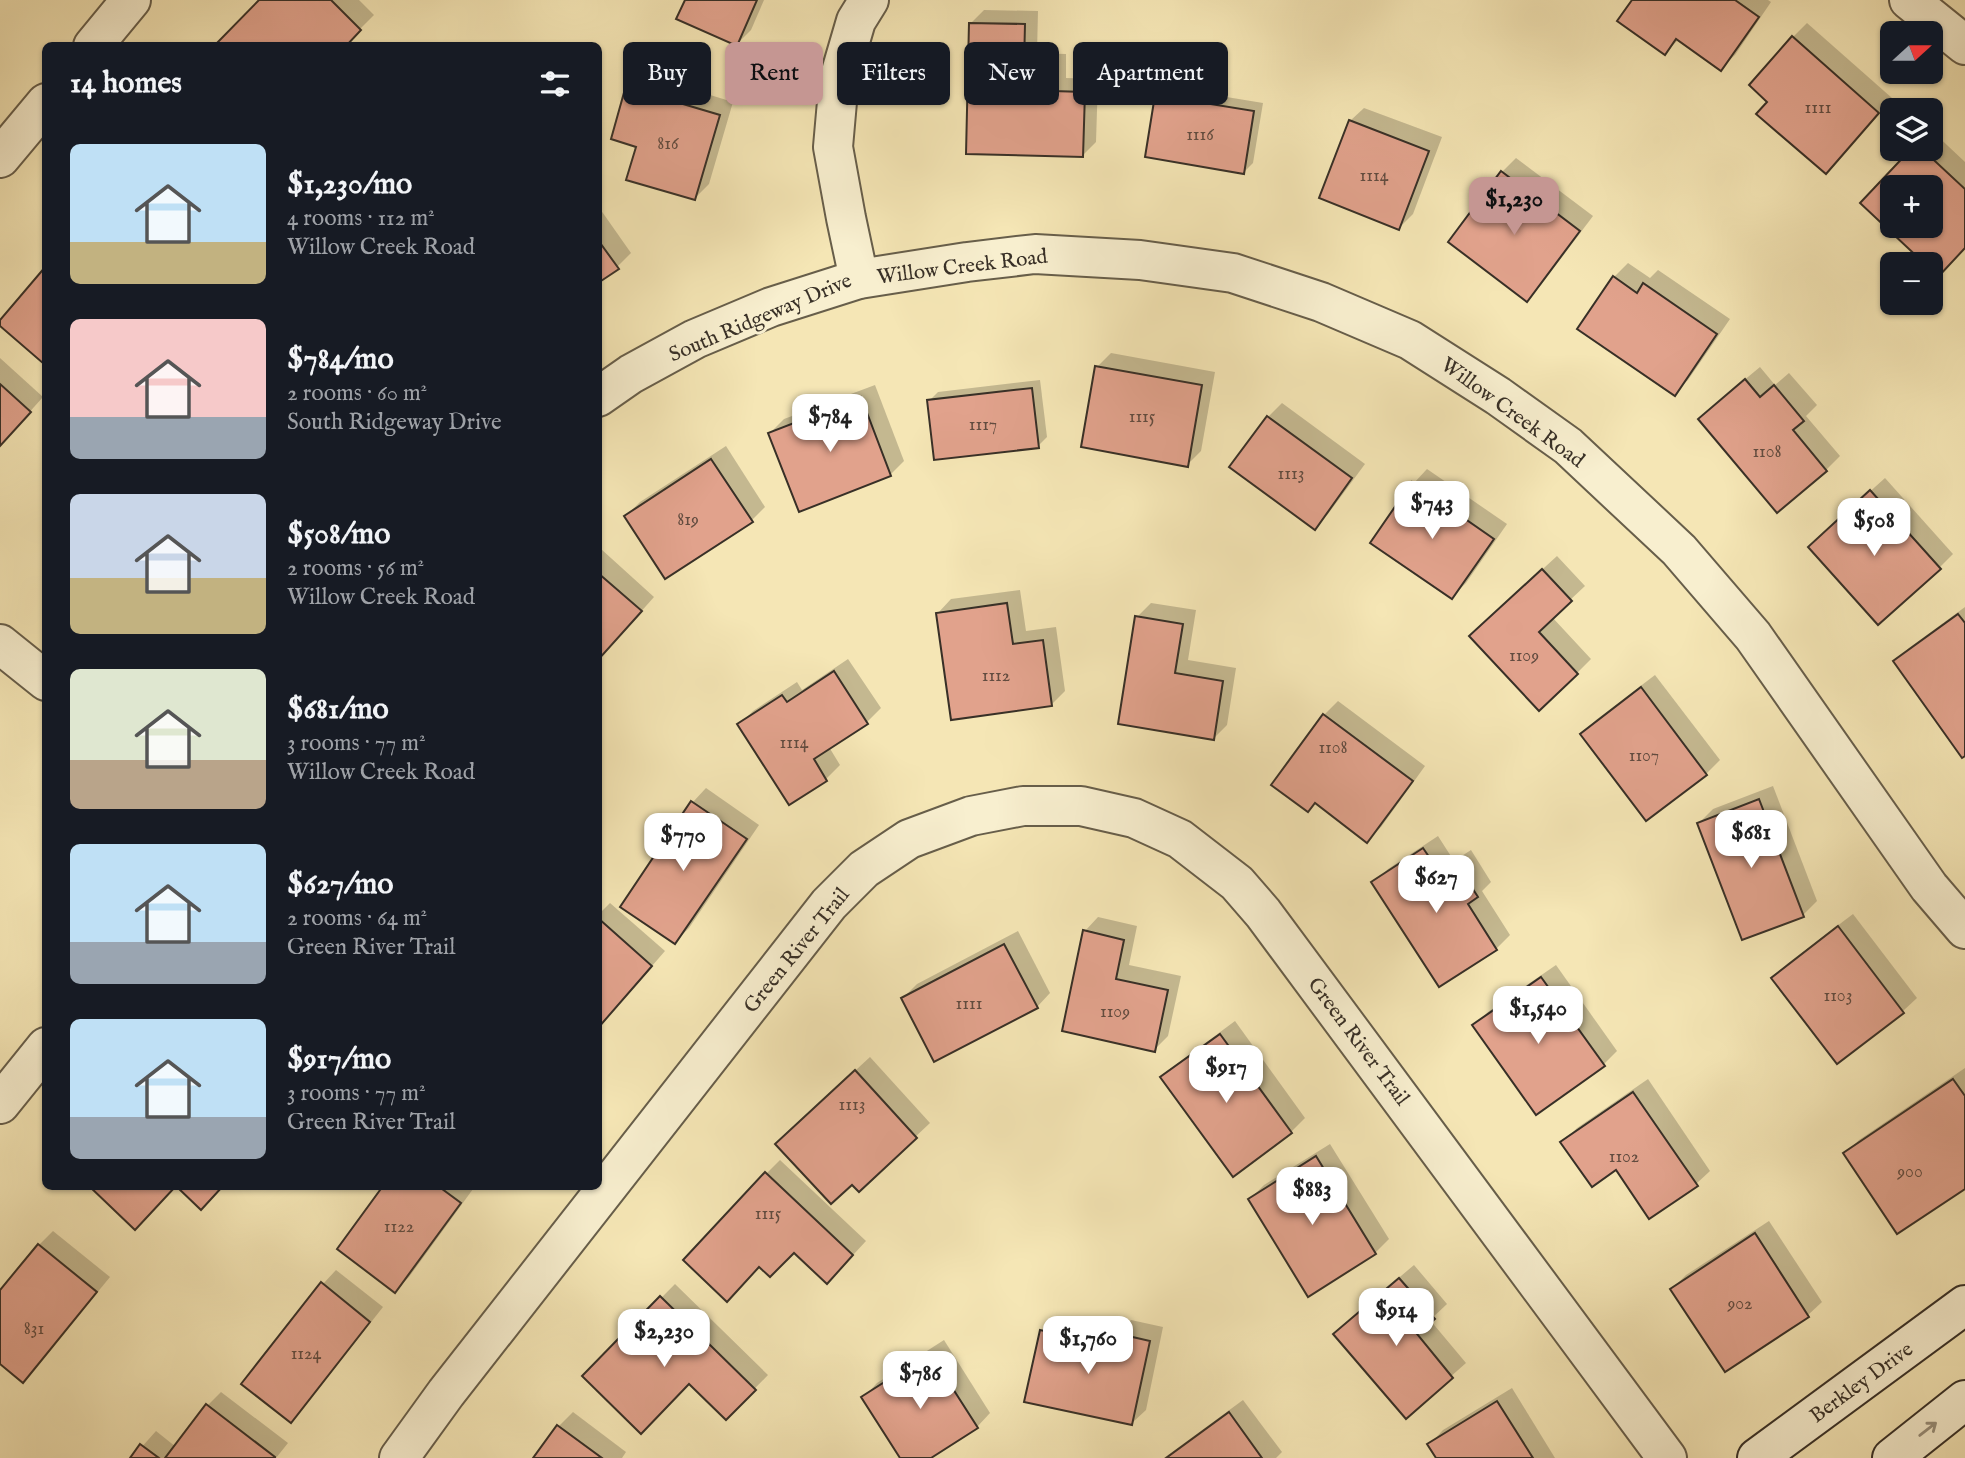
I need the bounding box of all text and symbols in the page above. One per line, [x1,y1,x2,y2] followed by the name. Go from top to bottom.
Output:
[1880,21,1942,84] north arrow
[1880,21,1943,315] map controls
[623,42,711,105] chip: Buy
[725,42,823,105] chip: Rent
[837,42,950,105] chip: Filters
[964,42,1059,105] chip: New
[1073,42,1228,105] chip: Apartment
[70,65,182,103] text: 14 homes
[536,65,574,103] icon: filters
[1805,97,1831,120] house number: 1111
[1880,98,1943,161] button: layers
[1186,124,1214,147] house number: 1116
[657,133,679,156] house number: 816
[1360,165,1389,188] house number: 1114
[287,166,412,204] text: $1,230/mo
[126,172,210,256] icon: home
[1880,175,1943,238] button: +
[1457,177,1571,237] pin: $1,230
[1485,185,1543,214] text: $1,230
[287,204,435,233] text: 4 rooms · 112 m²
[287,233,475,262] text: Willow Creek Road
[875,244,1050,291] street label: Willow Creek Road
[1880,252,1943,315] button: −
[665,268,856,369] street label: South Ridgeway Drive
[287,341,394,379] text: $784/mo
[126,347,210,431] icon: home
[1435,352,1590,475] street label: Willow Creek Road
[287,379,427,408] text: 2 rooms · 60 m²
[789,394,871,454] pin: $784
[808,402,852,431] text: $784
[1129,406,1156,429] house number: 1115
[287,408,502,437] text: South Ridgeway Drive
[969,414,997,437] house number: 1117
[1752,441,1782,464] house number: 1108
[1278,463,1304,486] house number: 1113
[1391,482,1473,541] pin: $743
[1410,489,1454,518] text: $743
[1833,498,1915,558] pin: $508
[1853,506,1895,535] text: $508
[677,509,699,532] house number: 819
[287,516,390,554] text: $508/mo
[126,522,210,606] icon: home
[287,554,424,583] text: 2 rooms · 56 m²
[287,583,475,612] text: Willow Creek Road
[1509,645,1539,668] house number: 1109
[982,665,1010,688] house number: 1112
[287,691,389,729] text: $681/mo
[126,697,210,781] icon: home
[287,729,426,758] text: 3 rooms · 77 m²
[780,732,809,755] house number: 1114
[1318,737,1348,760] house number: 1108
[1629,745,1659,768] house number: 1107
[287,758,475,787] text: Willow Creek Road
[1710,810,1792,870] pin: $681
[642,814,724,873] pin: $770
[1731,818,1771,847] text: $681
[660,821,706,850] text: $770
[1395,856,1477,915] pin: $627
[1414,863,1458,892] text: $627
[287,866,394,904] text: $627/mo
[126,872,210,956] icon: home
[738,882,856,1019] street label: Green River Trail
[287,904,427,933] text: 2 rooms · 64 m²
[287,933,455,962] text: Green River Trail
[1301,972,1415,1112] street label: Green River Trail
[1824,985,1852,1008] house number: 1103
[1481,986,1595,1046] pin: $1,540
[956,993,982,1016] house number: 1111
[1509,994,1567,1023] text: $1,540
[1100,1001,1130,1024] house number: 1109
[287,1041,391,1079] text: $917/mo
[1185,1046,1267,1105] pin: $917
[126,1047,210,1131] icon: home
[1205,1053,1247,1082] text: $917
[287,1079,426,1108] text: 3 rooms · 77 m²
[839,1094,865,1117] house number: 1113
[287,1108,455,1137] text: Green River Trail
[1609,1146,1639,1169] house number: 1102
[1896,1161,1923,1184] house number: 900
[1271,1168,1353,1227] pin: $883
[1292,1175,1332,1204] text: $883
[755,1203,782,1226] house number: 1115
[384,1216,414,1239] house number: 1122
[1355,1288,1437,1348] pin: $914
[1726,1293,1753,1316] house number: 902
[1375,1296,1417,1325] text: $914
[607,1310,721,1369] pin: $2,230
[1031,1316,1145,1376] pin: $1,760
[634,1317,694,1346] text: $2,230
[24,1318,44,1341] house number: 831
[1059,1324,1117,1353] text: $1,760
[1805,1336,1919,1430] street label: Berkley Drive
[291,1343,322,1366] house number: 1124
[879,1352,961,1411] pin: $786
[899,1359,941,1388] text: $786
[1919,1422,1937,1437] one-way arrow

